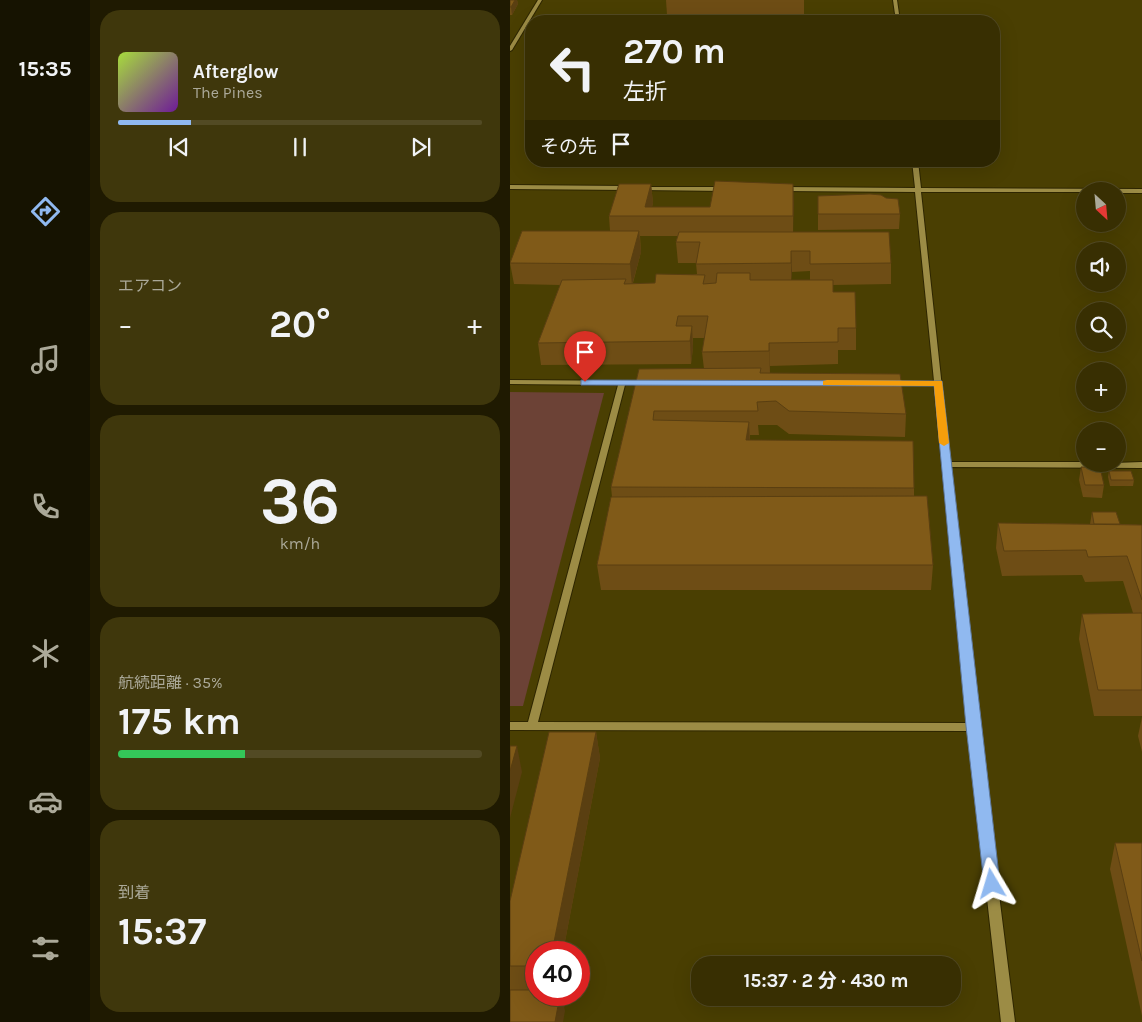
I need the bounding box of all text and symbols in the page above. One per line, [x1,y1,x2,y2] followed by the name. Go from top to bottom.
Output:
[623,31,726,72] text: 270 m
[540,35,605,100] icon: left
[18,56,72,82] text: 15:35
[193,61,279,83] text: Afterglow
[623,79,667,105] text: 左折
[193,83,263,102] text: The Pines
[607,130,635,158] icon: arrive
[165,133,193,161] icon: previous
[286,133,314,161] icon: pause
[407,133,435,161] icon: next
[540,136,597,158] text: その先
[1076,182,1126,232] north arrow
[1076,182,1126,472] map controls
[28,194,63,229] icon: directions
[1076,242,1126,292] button: sound
[118,276,182,295] text: エアコン
[269,302,331,347] text: 20°
[1076,302,1126,352] button: search
[118,308,133,341] text: −
[467,308,482,341] text: +
[564,331,606,382] pin
[571,338,599,366] icon: arrive
[28,342,63,377] icon: music
[1076,362,1126,412] button: +
[1076,422,1126,472] button: −
[260,463,340,539] text: 36
[28,489,63,524] icon: phone
[280,534,320,553] text: km/h
[28,636,63,671] icon: climate
[118,673,223,692] text: 航続距離 · 35%
[118,699,241,744] text: 175 km
[28,784,63,819] icon: car
[965,857,1017,909] position arrow
[118,883,150,902] text: 到着
[118,909,206,954] text: 15:37
[28,931,63,966] icon: filters
[525,941,590,1006] speed limit sign: 40
[744,970,908,992] text: 15:37 · 2 分 · 430 m

